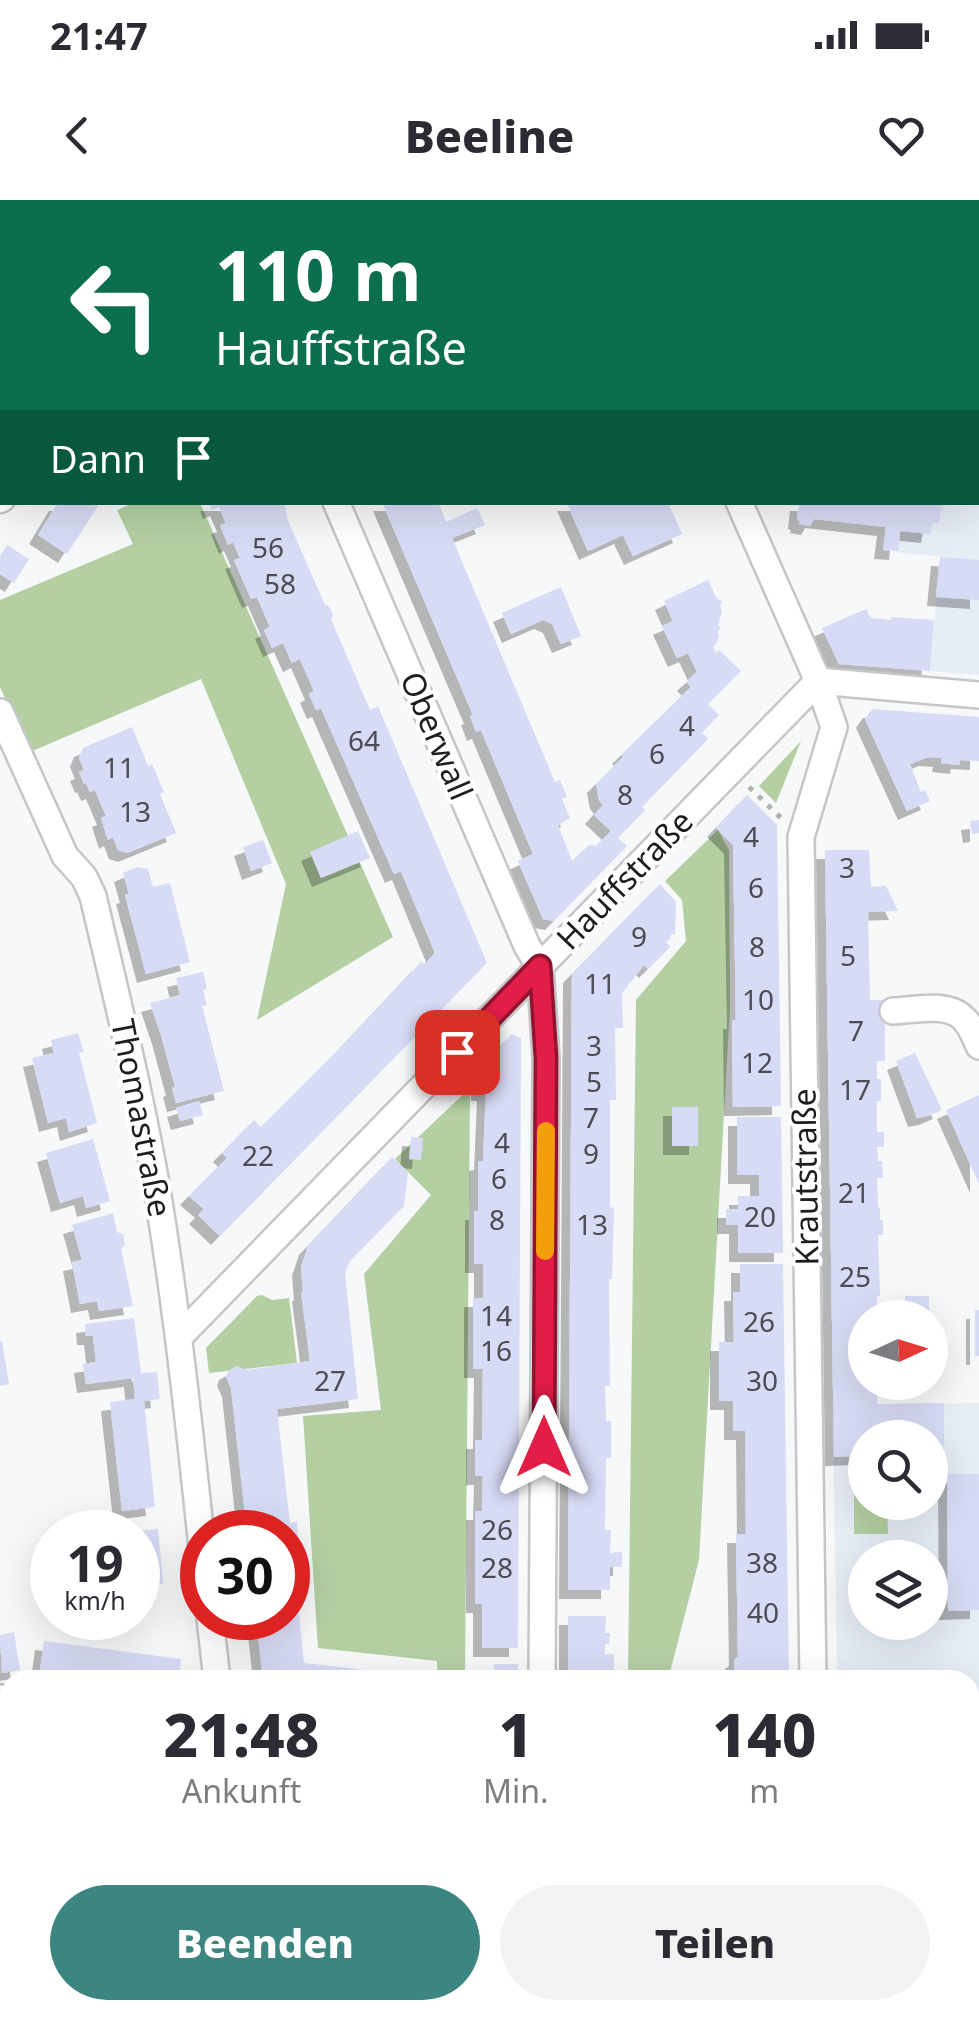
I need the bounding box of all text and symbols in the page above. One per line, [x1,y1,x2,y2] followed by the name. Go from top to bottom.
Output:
[50,9,148,61] text: 21:47
[405,105,574,166] text: Beeline
[50,108,105,163] icon: back
[874,108,929,163] icon: heart
[215,226,422,322] text: 110 m
[50,240,180,370] icon: left
[215,317,467,378] text: Hauffstraße
[166,430,221,485] icon: arrive
[50,432,146,484] text: Dann
[252,528,284,566] house number: 56
[264,564,296,602] house number: 58
[391,665,484,806] street label: Oberwall
[679,706,695,744] house number: 4
[348,721,380,759] house number: 64
[649,734,665,772] house number: 6
[103,748,135,786] house number: 11
[617,775,633,813] house number: 8
[119,792,151,830] house number: 13
[546,800,702,958] street label: Hauffstraße
[743,817,759,855] house number: 4
[839,848,855,886] house number: 3
[748,868,764,906] house number: 6
[631,917,647,955] house number: 9
[749,927,765,965] house number: 8
[840,936,856,974] house number: 5
[584,964,616,1002] house number: 11
[742,980,774,1018] house number: 10
[415,1010,500,1095] pin
[848,1011,864,1049] house number: 7
[102,1015,183,1220] street label: Thomastraße
[430,1025,485,1080] icon: arrive
[586,1026,602,1064] house number: 3
[741,1043,773,1081] house number: 12
[586,1062,602,1100] house number: 5
[839,1070,871,1108] house number: 17
[781,1088,828,1266] street label: Krautstraße
[583,1098,599,1136] house number: 7
[494,1123,510,1161] house number: 4
[583,1134,599,1172] house number: 9
[242,1136,274,1174] house number: 22
[491,1159,507,1197] house number: 6
[838,1173,870,1211] house number: 21
[744,1197,776,1235] house number: 20
[489,1200,505,1238] house number: 8
[576,1205,608,1243] house number: 13
[839,1257,871,1295] house number: 25
[480,1296,512,1334] house number: 14
[848,1300,948,1400] north arrow
[848,1300,948,1640] map controls
[743,1302,775,1340] house number: 26
[480,1331,512,1369] house number: 16
[314,1361,346,1399] house number: 27
[746,1361,778,1399] house number: 30
[492,1395,596,1499] position arrow
[848,1420,948,1520] button: search
[180,1510,310,1640] speed limit sign: 30
[481,1510,513,1548] house number: 26
[66,1529,124,1597] text: 19
[848,1540,948,1640] button: layers
[746,1543,778,1581] house number: 38
[481,1548,513,1586] house number: 28
[64,1583,126,1617] text: km/h
[747,1593,779,1631] house number: 40
[164,1693,319,1775] text: 21:48
[499,1693,533,1775] text: 1
[712,1693,816,1775] text: 140
[182,1769,301,1812] text: Ankunft
[483,1769,549,1812] text: Min.
[749,1769,779,1812] text: m
[50,1885,480,2000] button: Beenden
[500,1885,930,2000] button: Teilen

